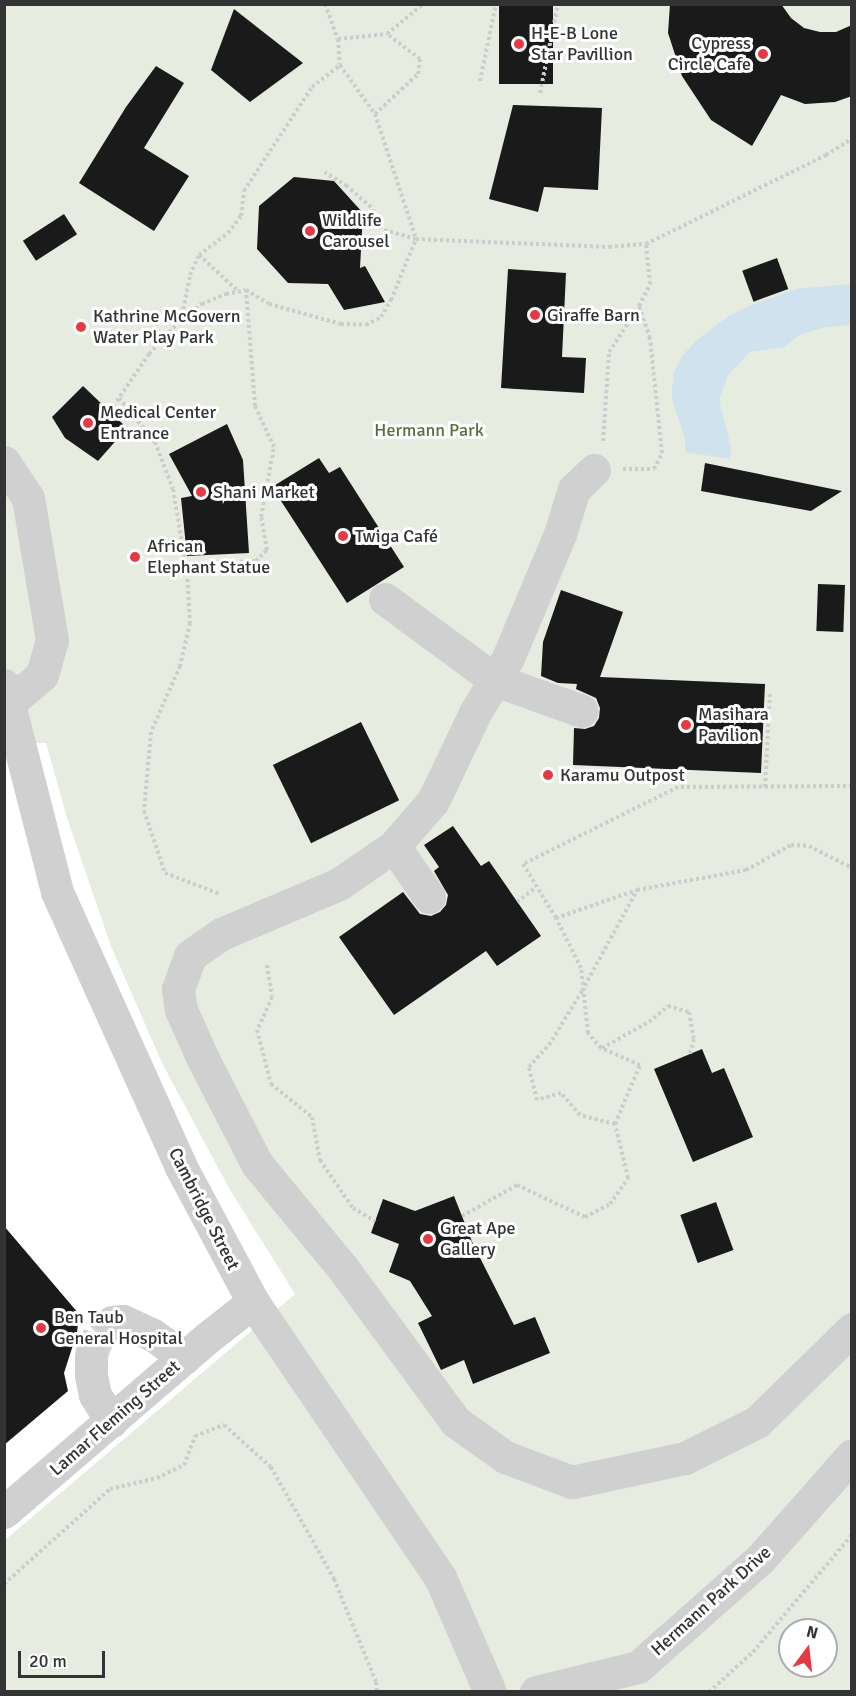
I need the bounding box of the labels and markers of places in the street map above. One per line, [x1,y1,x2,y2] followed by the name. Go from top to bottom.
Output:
[531,23,633,66] place label: H-E-B Lone Star Pavillion
[668,33,751,76] place label: Cypress Circle Cafe
[512,37,526,51] marker: H-E-B Lone Star Pavillion
[756,47,770,61] marker: Cypress Circle Cafe
[322,210,390,252] place label: Wildlife Carousel
[303,224,317,238] marker: Wildlife Carousel
[547,304,640,326] place label: Giraffe Barn
[93,306,241,348] place label: Kathrine McGovern Water Play Park
[528,308,542,322] marker: Giraffe Barn
[74,320,88,334] marker: Kathrine McGovern Water Play Park
[100,402,216,444] place label: Medical Center Entrance
[81,416,95,430] marker: Medical Center Entrance
[213,481,315,503] place label: Shani Market
[194,485,208,499] marker: Shani Market
[355,525,438,547] place label: Twiga Café
[336,529,350,543] marker: Twiga Café
[147,536,270,578] place label: African Elephant Statue
[128,550,142,564] marker: African Elephant Statue
[698,704,769,746] place label: Masihara Pavilion
[679,718,693,732] marker: Masihara Pavilion
[560,764,685,786] place label: Karamu Outpost
[541,768,555,782] marker: Karamu Outpost
[440,1218,516,1260] place label: Great Ape Gallery
[421,1232,435,1246] marker: Great Ape Gallery
[54,1307,183,1350] place label: Ben Taub General Hospital
[32,1319,50,1337] marker: Ben Taub General Hospital

